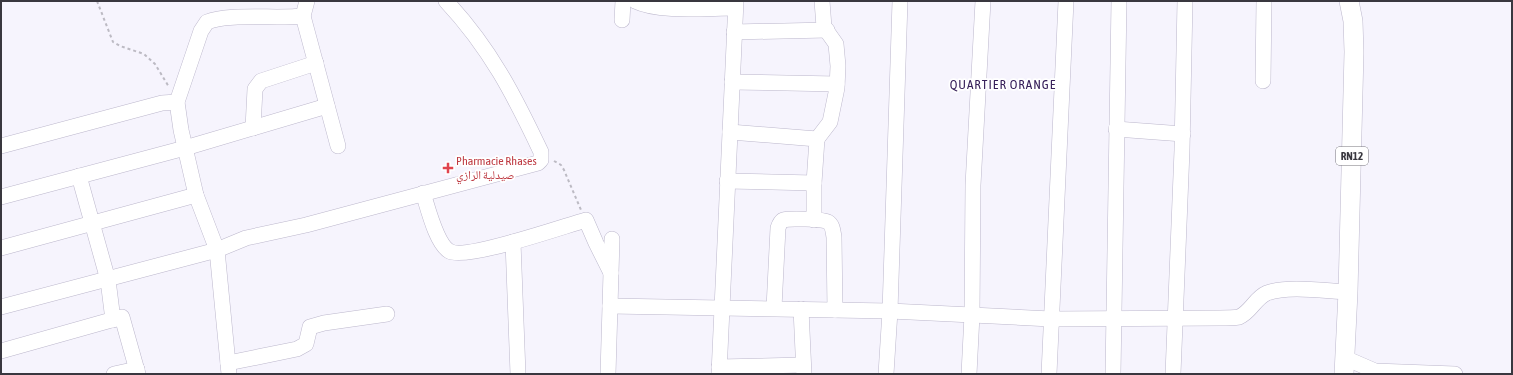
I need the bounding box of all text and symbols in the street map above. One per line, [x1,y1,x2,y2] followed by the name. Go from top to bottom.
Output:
[950,77,1056,92] district label: QUARTIER ORANGE
[1336,147,1368,165] road number: RN12
[456,154,537,185] place label: Pharmacie Rhases صيدلية الرازي
[443,163,453,173] marker: Pharmacie Rhases صيدلية الرازي

